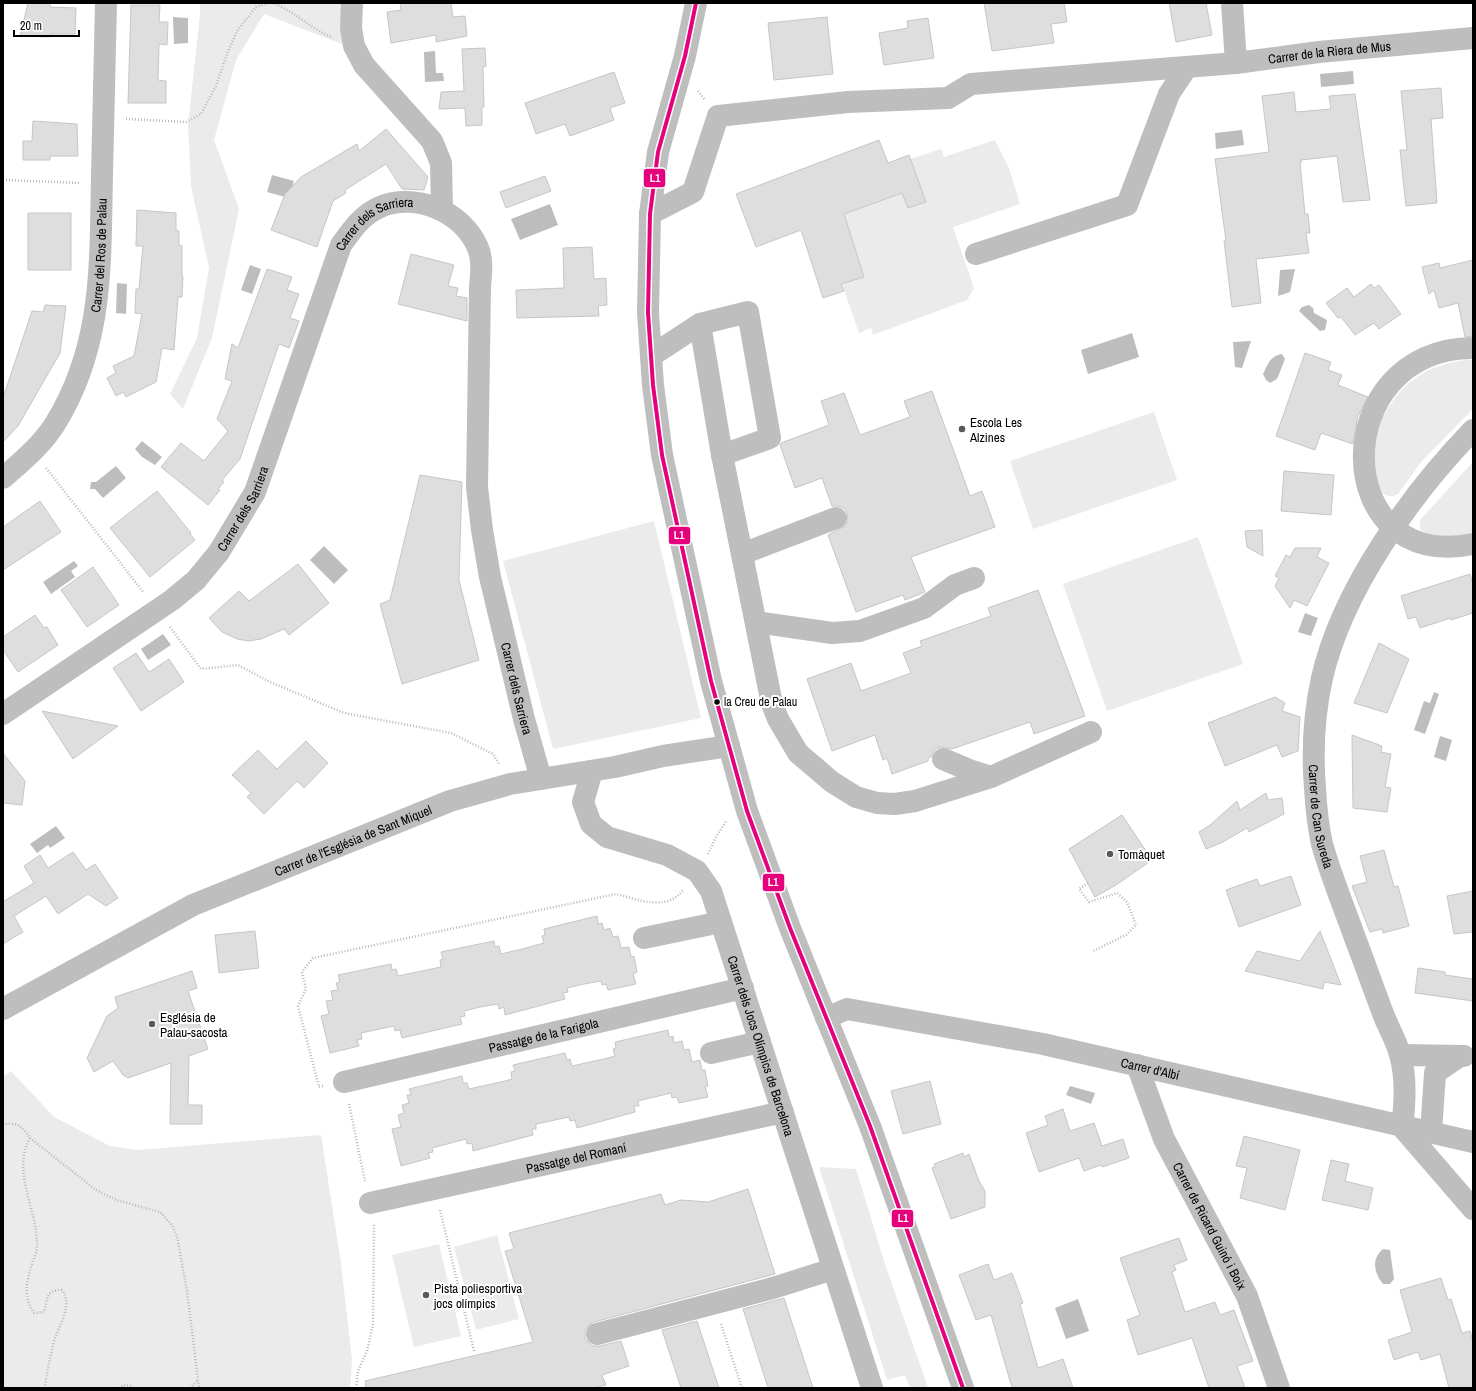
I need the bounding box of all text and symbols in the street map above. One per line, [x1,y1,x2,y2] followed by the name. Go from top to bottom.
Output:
[14,12,79,38] scale bar
[20,18,42,34] text: 20 m
[1267,37,1392,67] street label: Carrer de la Riera de Mus
[643,168,666,188] line badge: L1
[650,171,660,185] text: L1
[331,193,414,253] street label: Carrer dels Sarriera
[86,198,110,313] street label: Carrer del Ros de Palau
[969,414,1022,446] place label: Escola Les Alzines
[957,424,967,434] marker: Escola Les Alzines
[213,464,272,554] street label: Carrer dels Sarriera
[668,526,691,545] line badge: L1
[674,528,684,542] text: L1
[497,641,536,737] street label: Carrer dels Sarriera
[724,694,797,710] place label: la Creu de Palau
[712,697,722,707] marker: la Creu de Palau
[1305,764,1337,871] street label: Carrer de Can Sureda
[272,801,434,880] street label: Carrer de l'Església de Sant Miquel
[1118,846,1165,863] place label: Tomàquet
[1105,849,1115,859] marker: Tomàquet
[762,873,785,892] line badge: L1
[768,875,778,889] text: L1
[724,953,798,1138] street label: Carrer dels Jocs Olímpics de Barcelona
[160,1009,228,1041] place label: Església de Palau-sacosta
[487,1014,600,1056] street label: Passatge de la Farigola
[147,1019,157,1029] marker: Església de Palau-sacosta
[1119,1054,1182,1084] street label: Carrer d'Albí
[524,1138,629,1177] street label: Passatge del Romaní
[1169,1159,1251,1293] street label: Carrer de Ricard Guinó i Boix
[891,1209,914,1228] line badge: L1
[898,1211,908,1225] text: L1
[433,1280,522,1312] place label: Pista poliesportiva jocs olímpics
[421,1290,431,1300] marker: Pista poliesportiva jocs olímpics

